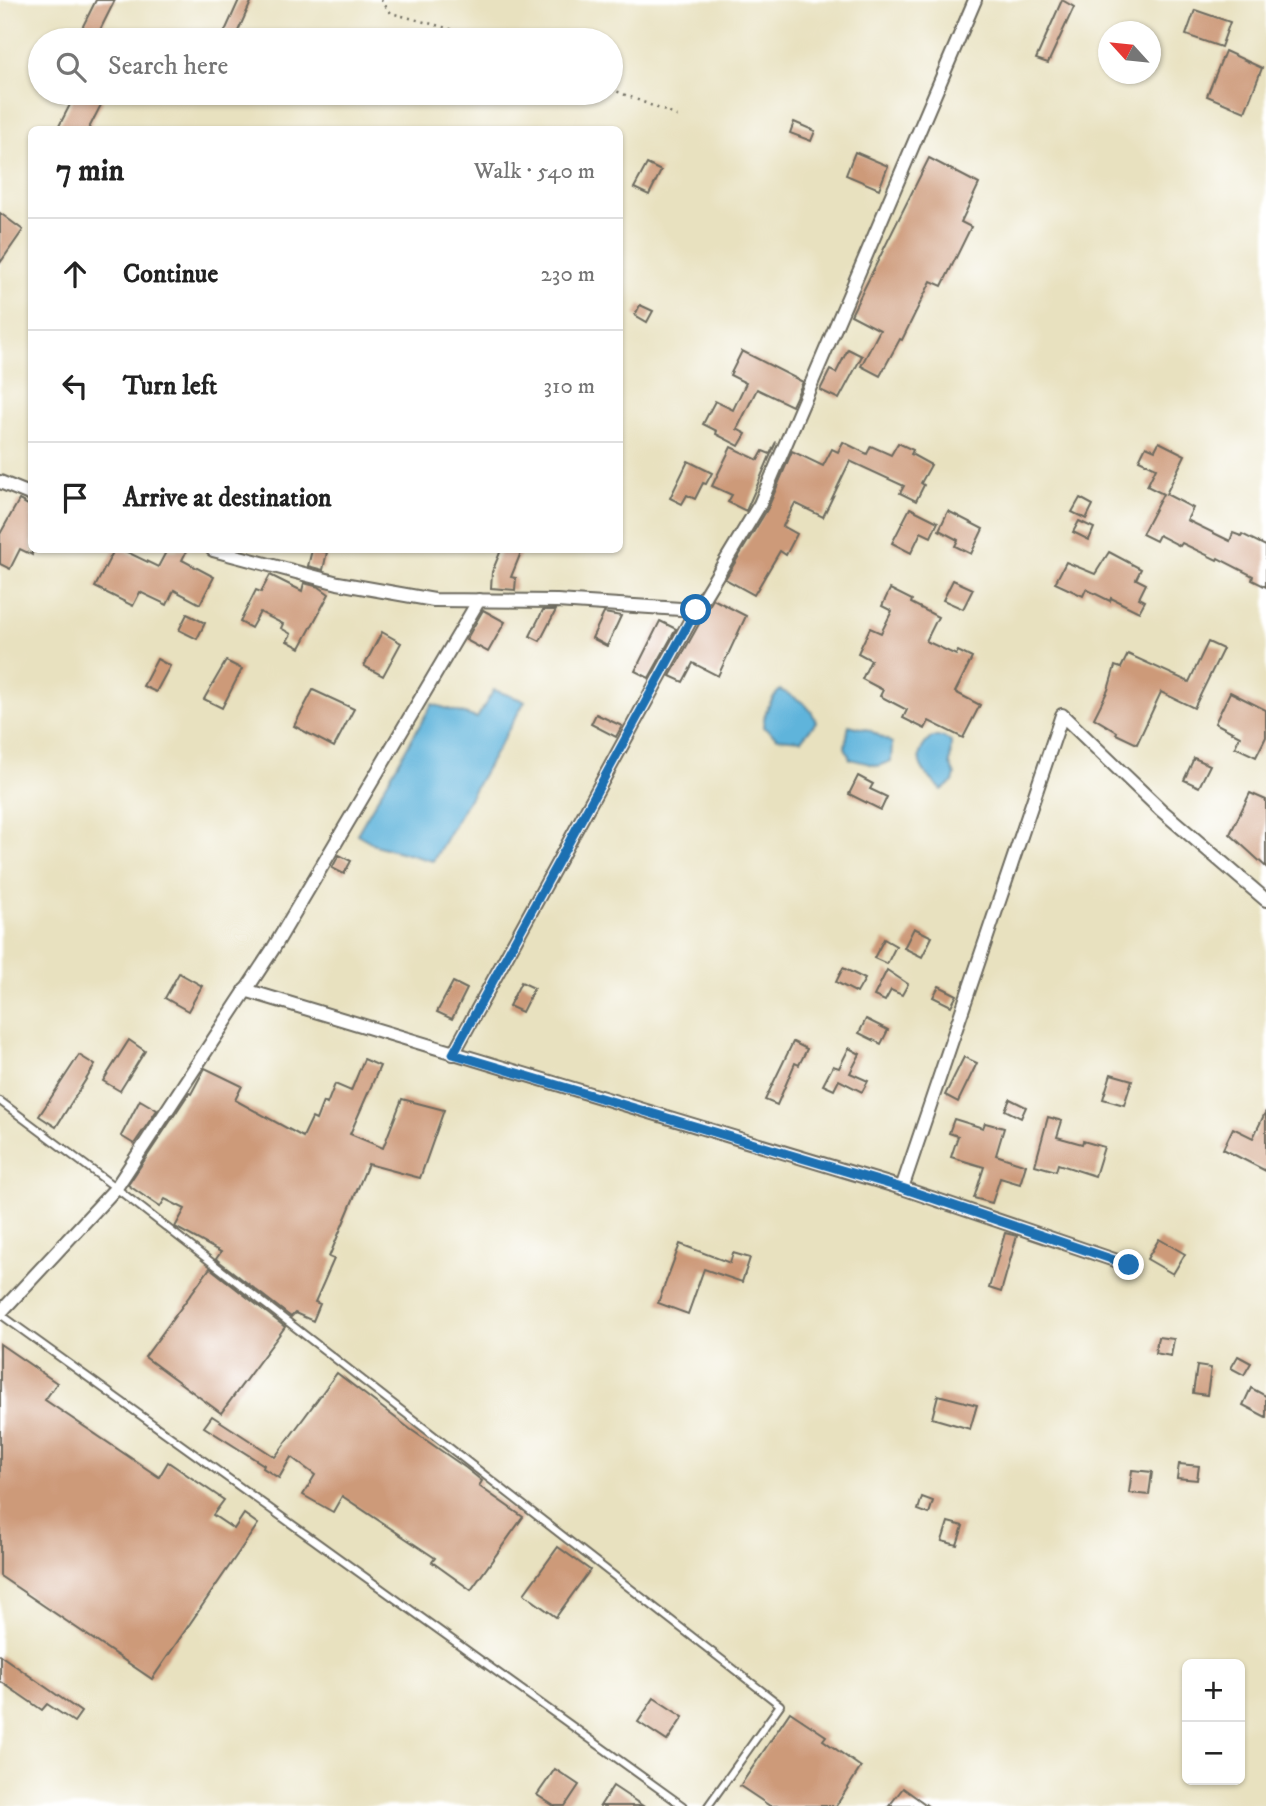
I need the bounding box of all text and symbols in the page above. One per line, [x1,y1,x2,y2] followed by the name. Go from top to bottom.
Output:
[1098,21,1161,84] north arrow
[28,28,623,105] search box
[52,48,90,86] icon: search
[108,50,228,83] text: Search here
[56,153,124,190] text: 7 min
[474,157,595,186] text: Walk · 540 m
[56,255,94,293] icon: ahead
[123,258,218,291] text: Continue
[541,260,595,289] text: 230 m
[56,367,94,405] icon: left
[123,370,217,403] text: Turn left
[543,372,595,401] text: 310 m
[56,479,94,517] icon: arrive
[123,482,332,515] text: Arrive at destination
[680,594,711,625] route start
[1113,1249,1144,1280] route end
[1182,1659,1245,1785] map controls
[1182,1659,1245,1722] button: +
[1182,1722,1245,1785] button: −

